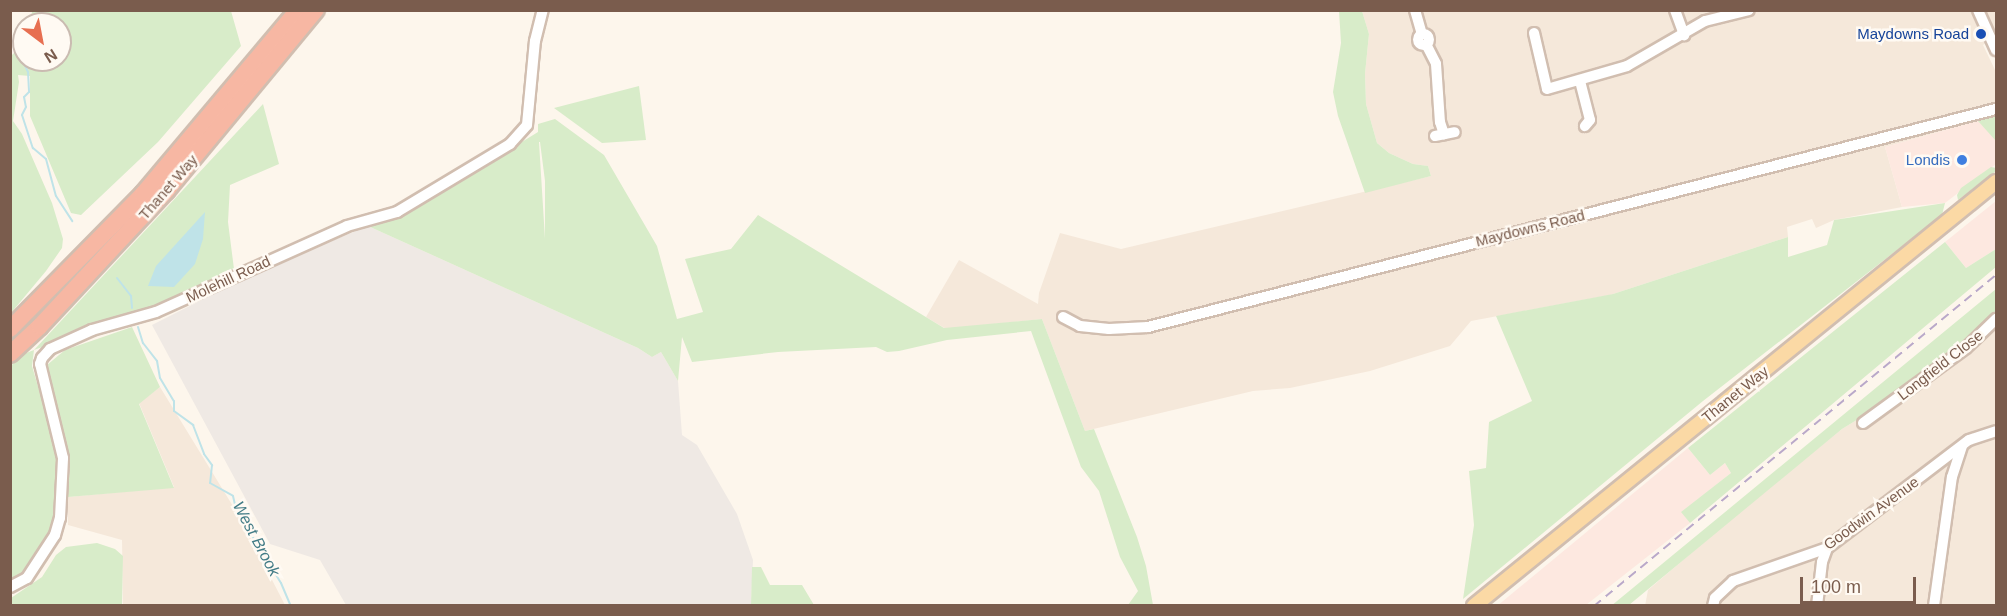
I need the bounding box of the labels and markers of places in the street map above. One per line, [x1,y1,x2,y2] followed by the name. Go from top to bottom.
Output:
[1857,25,1969,43] place label: Maydowns Road
[1974,27,1988,41] marker: Maydowns Road
[1906,151,1950,169] place label: Londis
[1955,153,1969,167] marker: Londis

